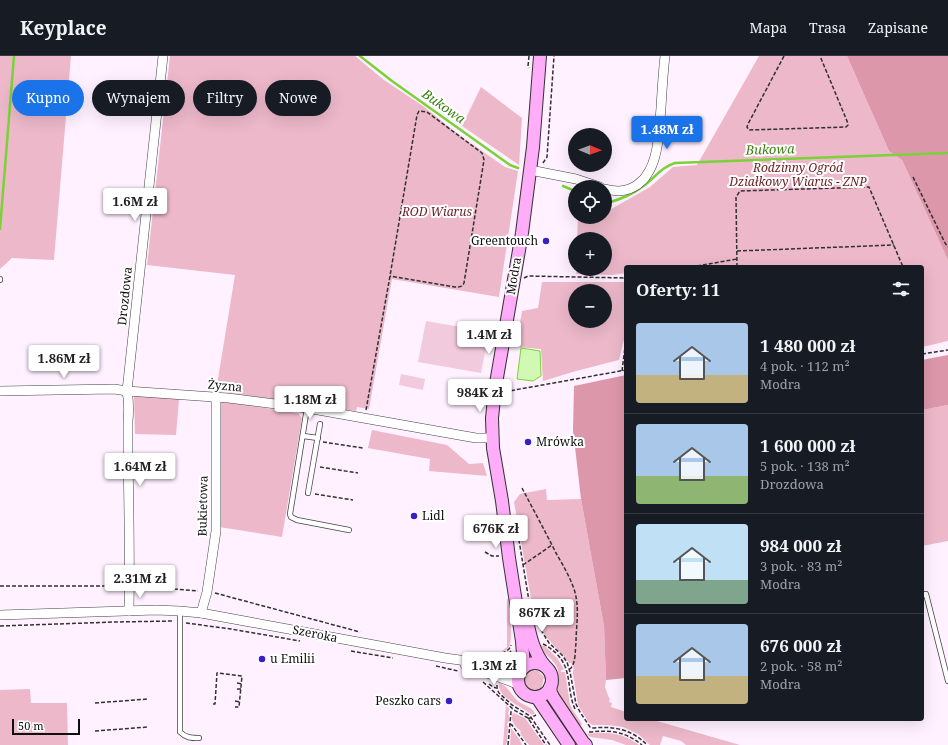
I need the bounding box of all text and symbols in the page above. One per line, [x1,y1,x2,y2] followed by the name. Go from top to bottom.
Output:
[20,15,107,41] text: Keyplace
[750,18,787,37] text: Mapa
[809,18,846,37] text: Trasa
[868,18,928,37] text: Zapisane
[12,80,84,116] chip: Kupno
[92,80,185,116] chip: Wynajem
[193,80,257,116] chip: Filtry
[265,80,331,116] chip: Nowe
[418,84,470,128] water label: Bukowa
[626,116,708,150] pin: 1.48M zł
[640,120,694,138] text: 1.48M zł
[568,128,612,172] north arrow
[568,128,612,328] map controls
[744,139,795,159] water label: Bukowa
[728,159,867,190] park label: Rodzinny Ogród Działkowy Wiarus - ZNP
[568,180,612,224] button: locate
[98,188,172,222] pin: 1.6M zł
[112,192,158,210] text: 1.6M zł
[401,203,472,220] park label: ROD Wiarus
[471,232,538,249] place label: Greentouch
[568,232,612,276] button: +
[541,236,551,246] marker: Greentouch
[502,256,525,296] street label: Modra
[113,266,136,326] street label: Drozdowa
[636,278,720,301] text: Oferty: 11
[890,278,912,300] icon: filters
[568,284,612,328] button: −
[452,321,526,355] pin: 1.4M zł
[466,325,512,343] text: 1.4M zł
[760,334,855,357] text: 1 480 000 zł
[668,339,716,387] icon: home
[23,345,105,379] pin: 1.86M zł
[37,349,91,367] text: 1.86M zł
[760,357,850,375] text: 4 pok. · 112 m²
[760,375,801,393] text: Modra
[207,376,243,395] street label: Żyzna
[443,379,517,413] pin: 984K zł
[457,383,503,401] text: 984K zł
[269,386,351,420] pin: 1.18M zł
[283,390,337,408] text: 1.18M zł
[536,433,584,450] place label: Mrówka
[760,434,855,457] text: 1 600 000 zł
[523,437,533,447] marker: Mrówka
[668,440,716,488] icon: home
[99,453,181,487] pin: 1.64M zł
[113,457,167,475] text: 1.64M zł
[760,457,850,475] text: 5 pok. · 138 m²
[193,475,212,537] street label: Bukietowa
[760,475,824,493] text: Drozdowa
[422,507,445,524] place label: Lidl
[409,511,419,521] marker: Lidl
[459,515,533,549] pin: 676K zł
[473,519,519,537] text: 676K zł
[760,534,841,557] text: 984 000 zł
[668,540,716,588] icon: home
[760,557,842,575] text: 3 pok. · 83 m²
[99,565,181,599] pin: 2.31M zł
[113,569,167,587] text: 2.31M zł
[760,575,801,593] text: Modra
[505,599,579,633] pin: 867K zł
[519,603,565,621] text: 867K zł
[291,621,339,646] street label: Szeroka
[760,634,841,657] text: 676 000 zł
[668,640,716,688] icon: home
[270,650,315,667] place label: u Emilii
[457,652,531,686] pin: 1.3M zł
[257,654,267,664] marker: u Emilii
[471,656,517,674] text: 1.3M zł
[760,657,842,675] text: 2 pok. · 58 m²
[760,675,801,693] text: Modra
[375,692,441,709] place label: Peszko cars
[444,696,454,706] marker: Peszko cars
[12,717,80,736] scale bar
[18,718,44,733] text: 50 m

